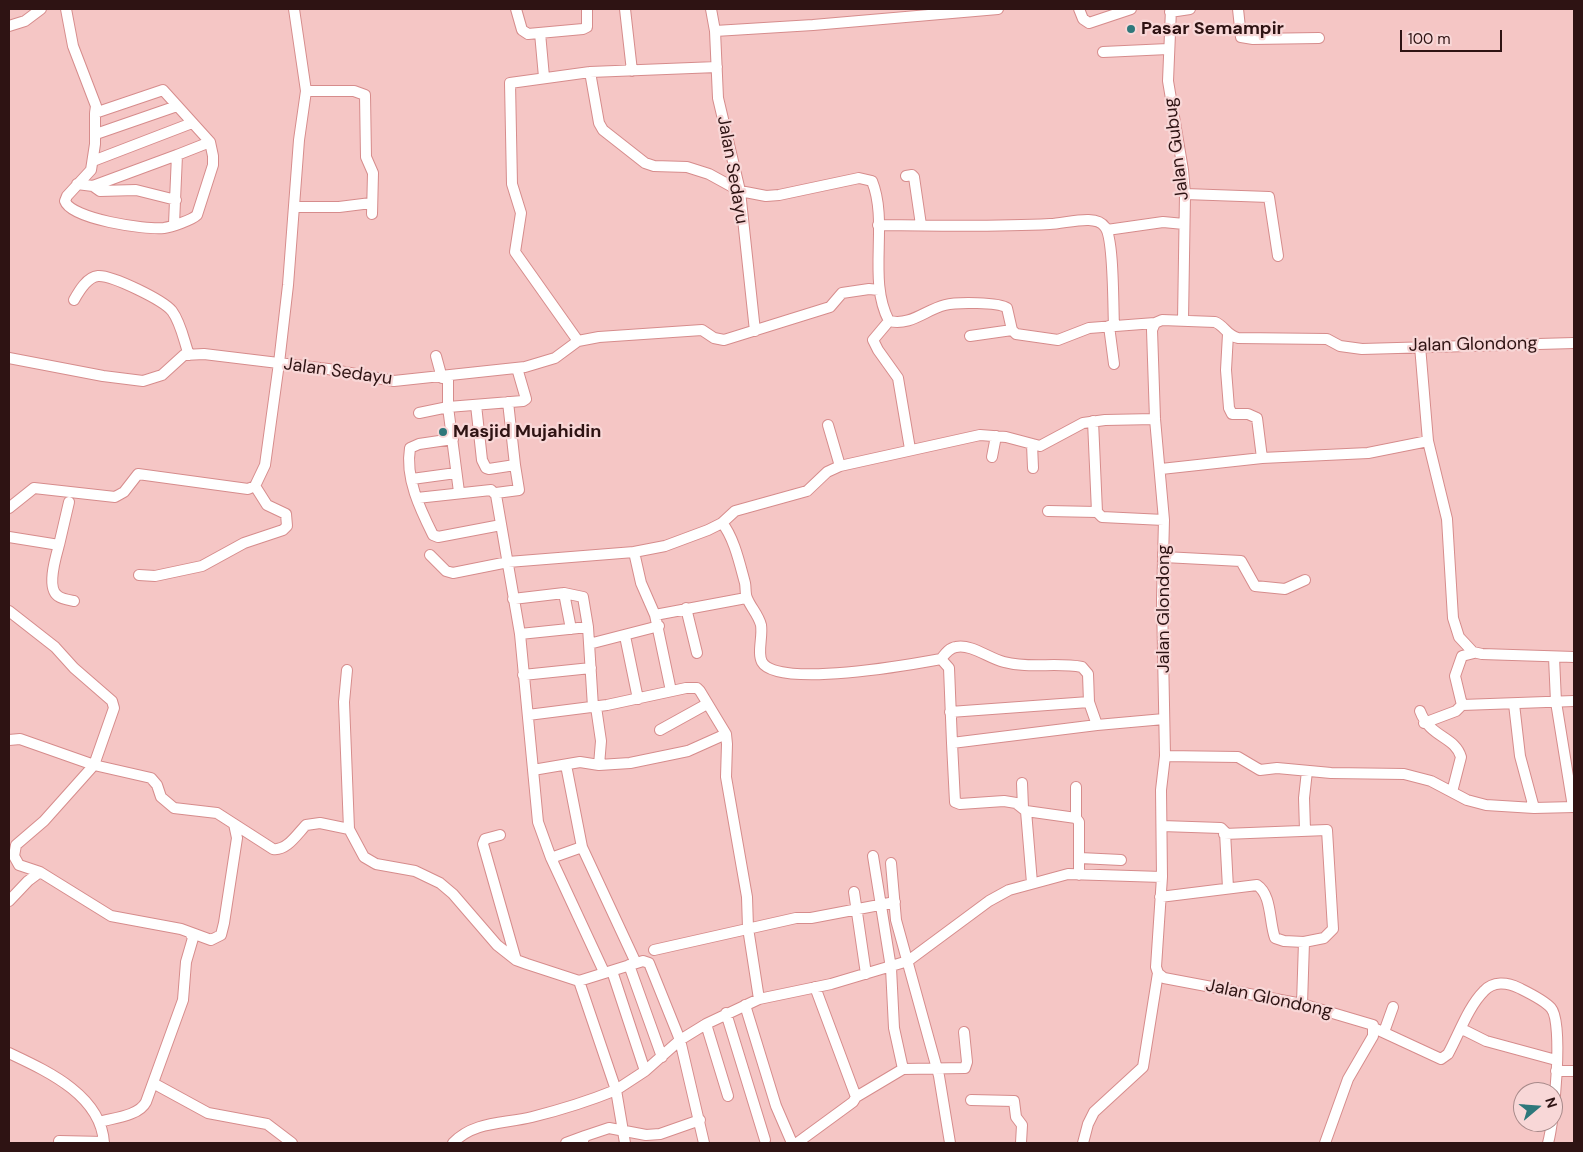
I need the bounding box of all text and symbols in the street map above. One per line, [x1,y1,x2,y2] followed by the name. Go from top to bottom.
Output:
[1141,18,1284,40] place label: Pasar Semampir
[1403,20,1506,52] scale bar
[1125,23,1137,35] marker: Pasar Semampir
[1408,29,1451,49] text: 100 m
[1160,96,1194,202] street label: Jalan Gubug
[712,114,752,226] street label: Jalan Sedayu
[1408,333,1538,357] street label: Jalan Glondong
[282,354,394,390] street label: Jalan Sedayu
[453,421,601,443] place label: Masjid Mujahidin
[437,426,449,438] marker: Masjid Mujahidin
[1153,545,1175,673] street label: Jalan Glondong
[1204,975,1334,1023] street label: Jalan Glondong
[1513,1082,1563,1132] north arrow
[1541,1095,1561,1110] text: N

